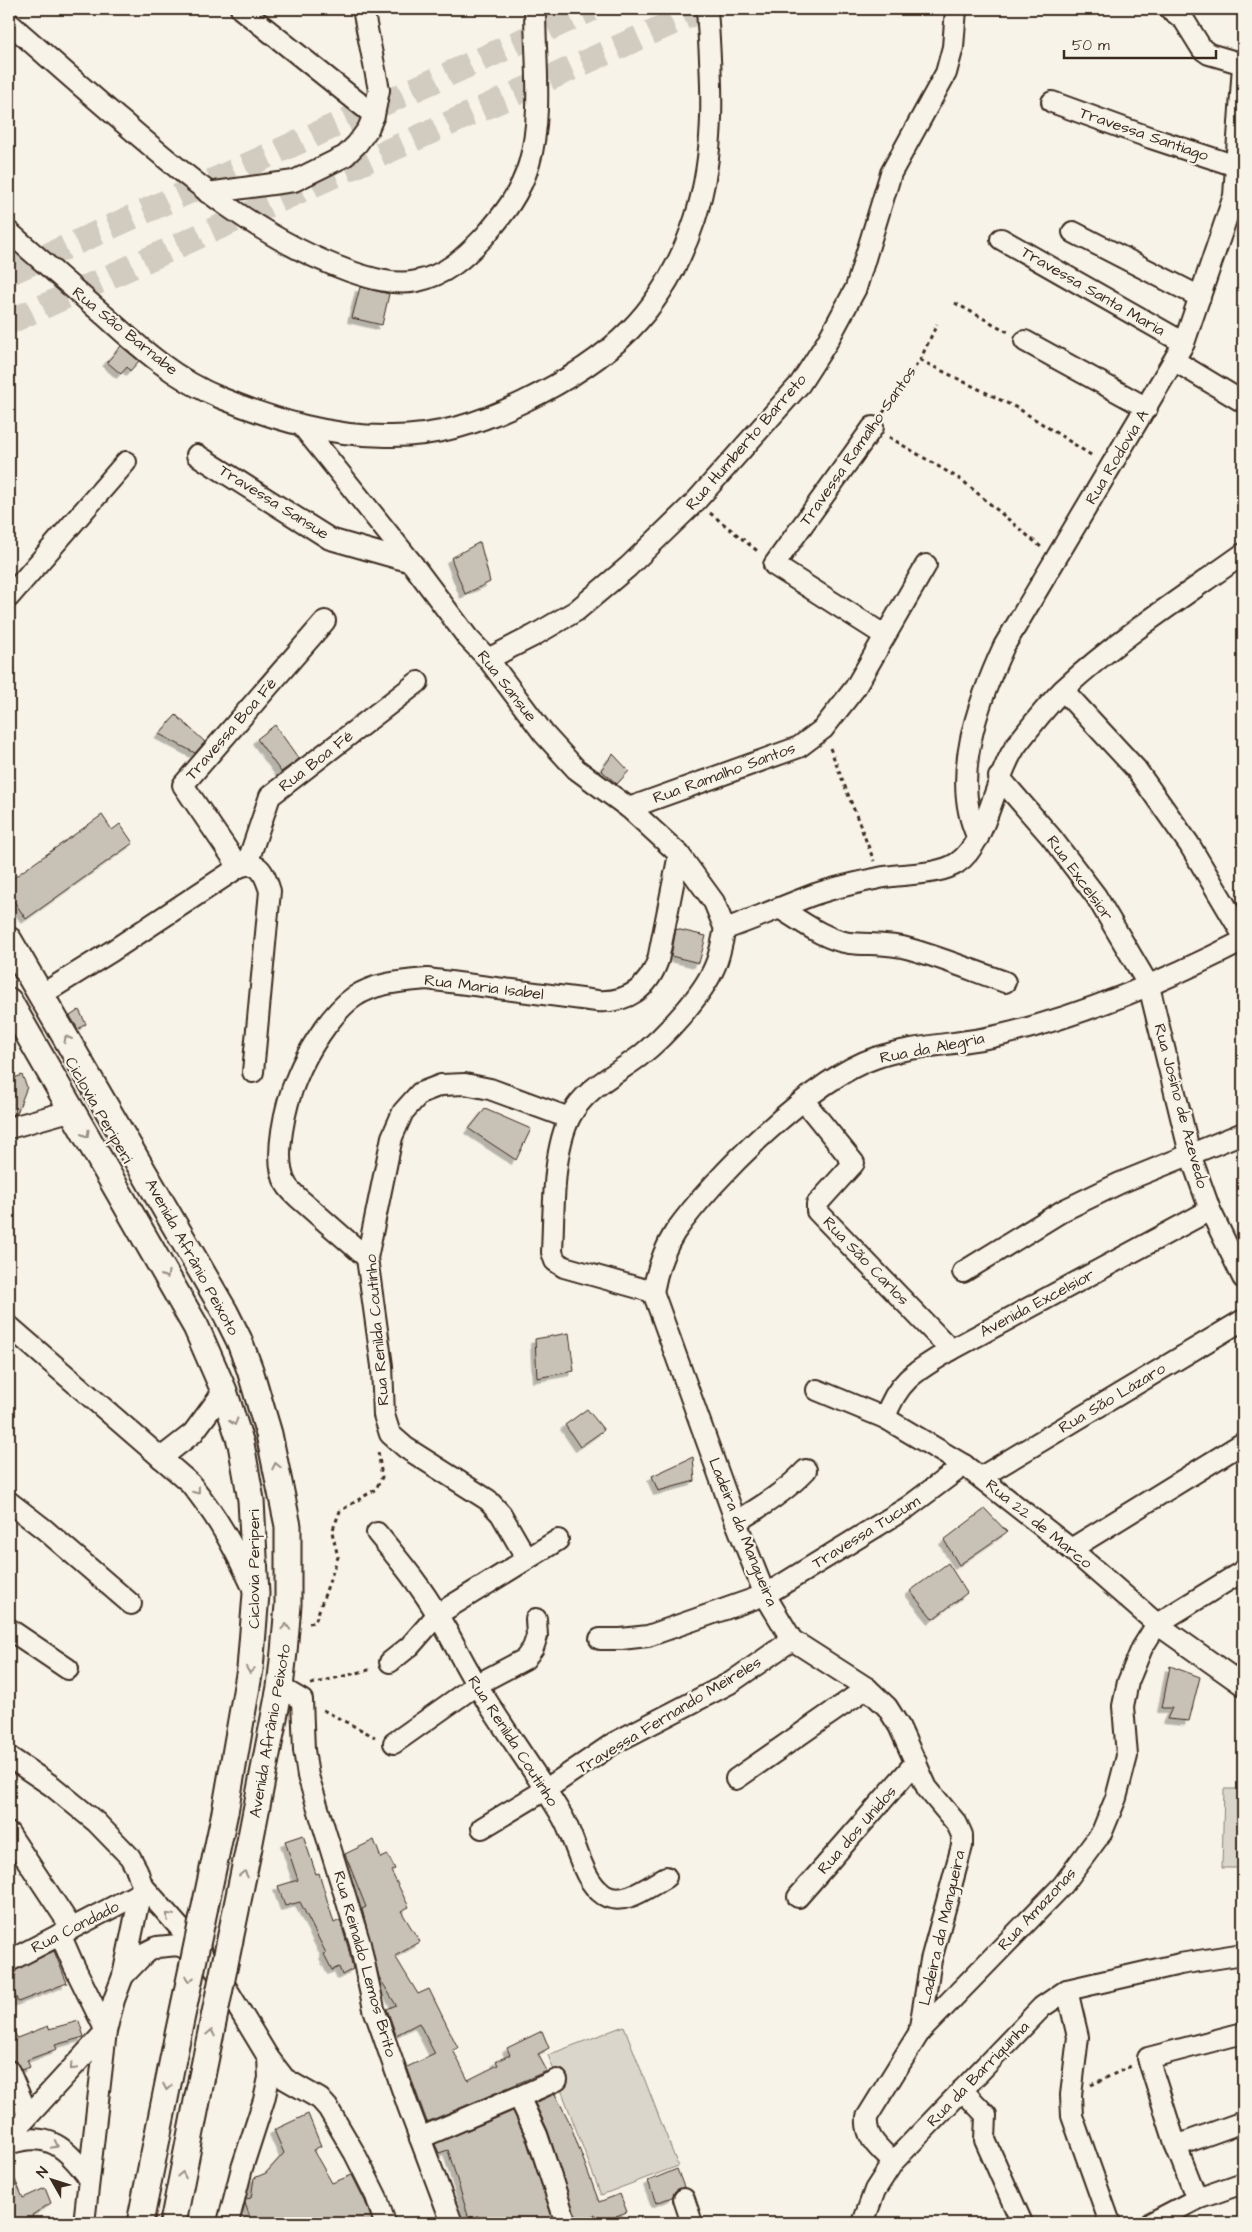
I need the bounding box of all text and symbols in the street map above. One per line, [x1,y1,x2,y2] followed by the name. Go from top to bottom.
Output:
[1064,28,1217,60] scale bar
[1072,35,1110,56] text: 50 m
[1076,102,1211,167] street label: Travessa Santiago
[1017,241,1169,341] street label: Travessa Santa Maria
[68,282,183,381] street label: Rua São Barnabe
[794,362,922,530] street label: Travessa Ramalho Santos
[681,369,811,515] street label: Rua Humberto Barreto
[1080,405,1154,509] street label: Rua Rodovia A
[215,459,333,545] street label: Travessa Sansue
[472,646,542,727] street label: Rua Sansue
[180,673,282,785] street label: Travessa Boa Fé
[274,725,358,797] street label: Rua Boa Fé
[650,737,798,809] street label: Rua Ramalho Santos
[1042,831,1119,925] street label: Rua Excelsior
[423,969,545,1005] street label: Rua Maria Isabel
[1148,1021,1214,1191] street label: Rua Josino de Azevedo
[878,1027,986,1070] street label: Rua da Alegria
[63,1036,73,1045] one-way arrow
[60,1053,139,1168] street label: Ciclovia Periperi
[80,1128,90,1137] one-way arrow
[140,1175,244,1339] street label: Avenida Afrânio Peixoto
[818,1212,914,1310] street label: Rua São Carlos
[359,1253,395,1407] street label: Rua Renilda Coutinho
[976,1263,1098,1343] street label: Avenida Excelsior
[160,1270,170,1279] one-way arrow
[1054,1357,1170,1439] street label: Rua São Lázaro
[228,1418,238,1426] one-way arrow
[702,1454,783,1610] street label: Ladeira da Mangueira
[271,1461,282,1470] one-way arrow
[981,1474,1097,1574] street label: Rua 22 de Marco
[191,1485,199,1494] one-way arrow
[808,1490,925,1574] street label: Travessa Tucum
[243,1509,265,1629] street label: Ciclovia Periperi
[281,1623,292,1631] one-way arrow
[244,1642,296,1820] street label: Avenida Afrânio Peixoto
[573,1651,765,1779] street label: Travessa Fernando Meireles
[245,1666,255,1674] one-way arrow
[462,1671,564,1811] street label: Rua Renilda Coutinho
[812,1781,902,1879] street label: Rua dos Unidos
[913,1848,972,2008] street label: Ladeira da Mangueira
[993,1863,1081,1955] street label: Rua Amazonas
[328,1868,402,2060] street label: Rua Reinaldo Lemos Brito
[238,1870,249,1878] one-way arrow
[27,1895,123,1959] street label: Rua Condado
[166,1913,175,1922] one-way arrow
[185,1975,195,1984] one-way arrow
[922,2016,1034,2132] street label: Rua da Barriquinha
[205,2029,216,2038] one-way arrow
[70,2061,79,2070] one-way arrow
[163,2083,173,2091] one-way arrow
[50,2139,59,2149] one-way arrow
[28,2154,78,2204] north arrow
[32,2163,53,2182] text: N
[177,2171,187,2180] one-way arrow

